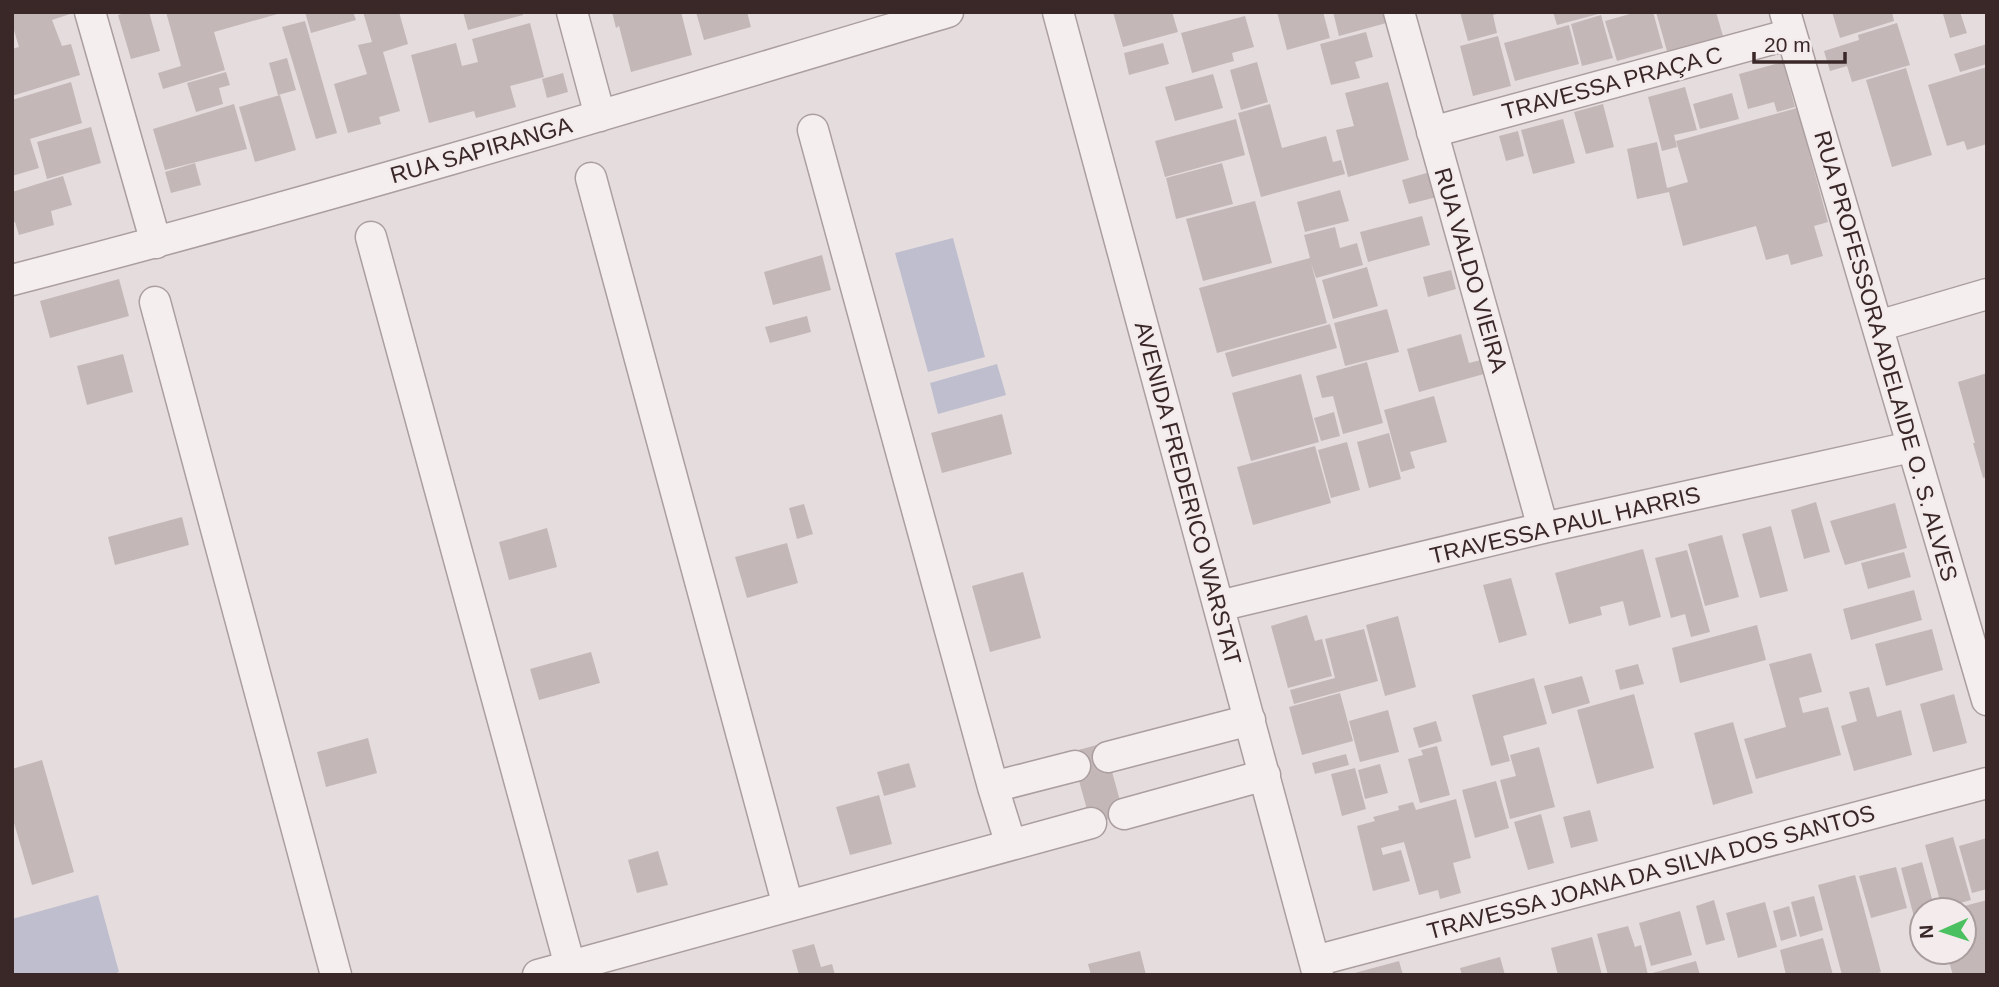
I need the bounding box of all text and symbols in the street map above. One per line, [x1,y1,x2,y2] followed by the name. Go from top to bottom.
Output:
[1754,21,1845,65] scale bar
[1764,33,1811,56] text: 20 m
[1499,41,1725,125] street label: TRAVESSA PRAÇA C
[387,111,576,188] street label: RUA SAPIRANGA
[1809,128,1963,584] street label: RUA PROFESSORA ADELAIDE O. S. ALVES
[1429,165,1513,376] street label: RUA VALDO VIEIRA
[1130,318,1246,668] street label: AVENIDA FREDERICO WARSTAT
[1427,481,1703,569] street label: TRAVESSA PAUL HARRIS
[1424,800,1878,944] street label: TRAVESSA JOANA DA SILVA DOS SANTOS
[1908,896,1978,966] north arrow
[1916,924,1937,939] text: N

